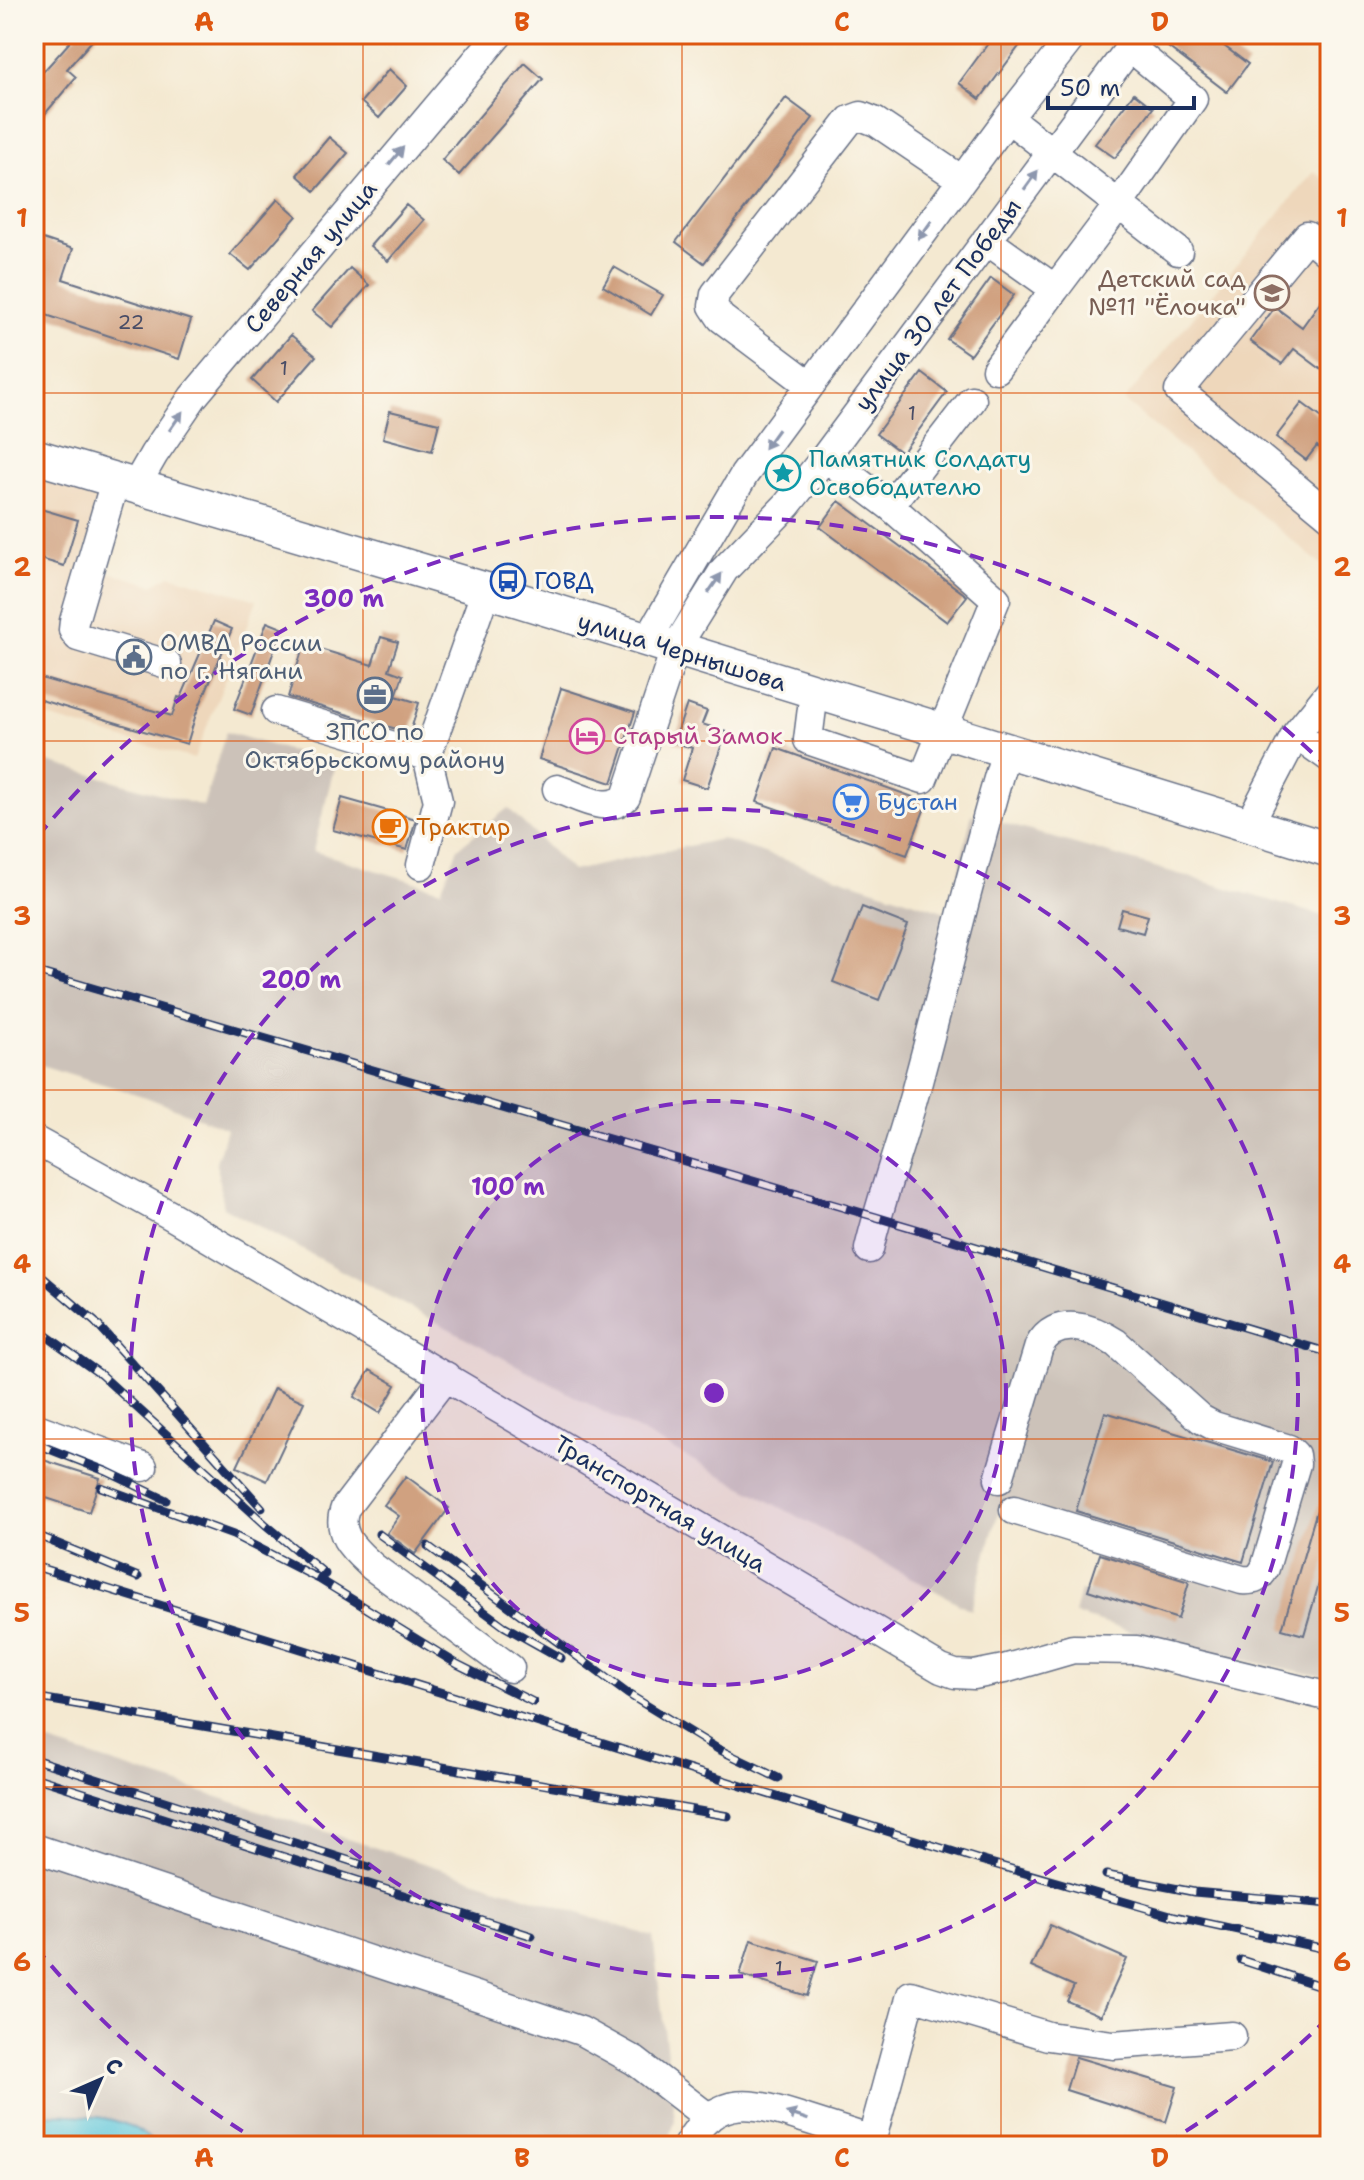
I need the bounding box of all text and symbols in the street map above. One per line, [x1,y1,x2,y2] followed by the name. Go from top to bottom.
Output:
[194,4,214,39] text: A
[514,4,530,39] text: B
[834,4,850,39] text: C
[1151,4,1169,39] text: D
[1048,60,1194,110] scale bar
[1060,72,1120,104] text: 50 m
[387,147,404,167] one-way arrow
[1022,170,1038,191] one-way arrow
[238,174,384,340] street label: Северная улица
[847,192,1029,418] street label: улица 30 лет Победы
[16,200,28,235] text: 1
[1336,200,1348,235] text: 1
[918,219,934,240] one-way arrow
[1088,263,1246,323] place label: Детский сад №11 "Ёлочка"
[1253,274,1291,312] school or university icon: Детский сад №11 "Ёлочка"
[118,309,145,335] house number: 22
[280,355,288,381] house number: 1
[908,400,916,426] house number: 1
[168,411,183,432] one-way arrow
[763,428,779,450] one-way arrow
[809,443,1031,503] place label: Памятник Солдату Освободителю
[764,454,802,492] place icon: Памятник Солдату Освободителю
[13,549,31,584] text: 2
[1333,549,1351,584] text: 2
[489,562,527,600] bus stop icon: ГОВД
[534,565,594,597] place label: ГОВД
[707,572,722,593] one-way arrow
[304,583,384,615] text: 300 m
[574,605,790,699] street label: улица Чернышова
[160,627,322,687] place label: ОМВД России по г. Нягани
[115,638,153,676] public building icon: ОМВД России по г. Нягани
[356,676,394,714] office icon: ЗПСО по Октябрьскому району
[245,716,505,776] place label: ЗПСО по Октябрьскому району
[568,717,606,755] hotel icon: Старый Замок
[613,720,783,752] place label: Старый Замок
[832,783,870,821] supermarket icon: Бустан
[877,786,958,818] place label: Бустан
[371,808,409,846] cafe icon: Трактир
[416,811,510,843] place label: Трактир
[13,898,31,933] text: 3
[1333,898,1351,933] text: 3
[261,964,341,996] text: 200 m
[471,1171,545,1203] text: 100 m
[13,1246,31,1281] text: 4
[1333,1246,1351,1281] text: 4
[700,1379,728,1407] centre of rings
[548,1428,772,1580] street label: Транспортная улица
[14,1595,30,1630] text: 5
[1334,1595,1350,1630] text: 5
[13,1944,31,1979] text: 6
[1333,1944,1351,1979] text: 6
[775,1955,783,1981] house number: 1
[60,2040,140,2120] north arrow
[99,2051,129,2081] text: С
[785,2109,809,2122] one-way arrow
[194,2140,214,2175] text: A
[514,2140,530,2175] text: B
[834,2140,850,2175] text: C
[1151,2140,1169,2175] text: D

